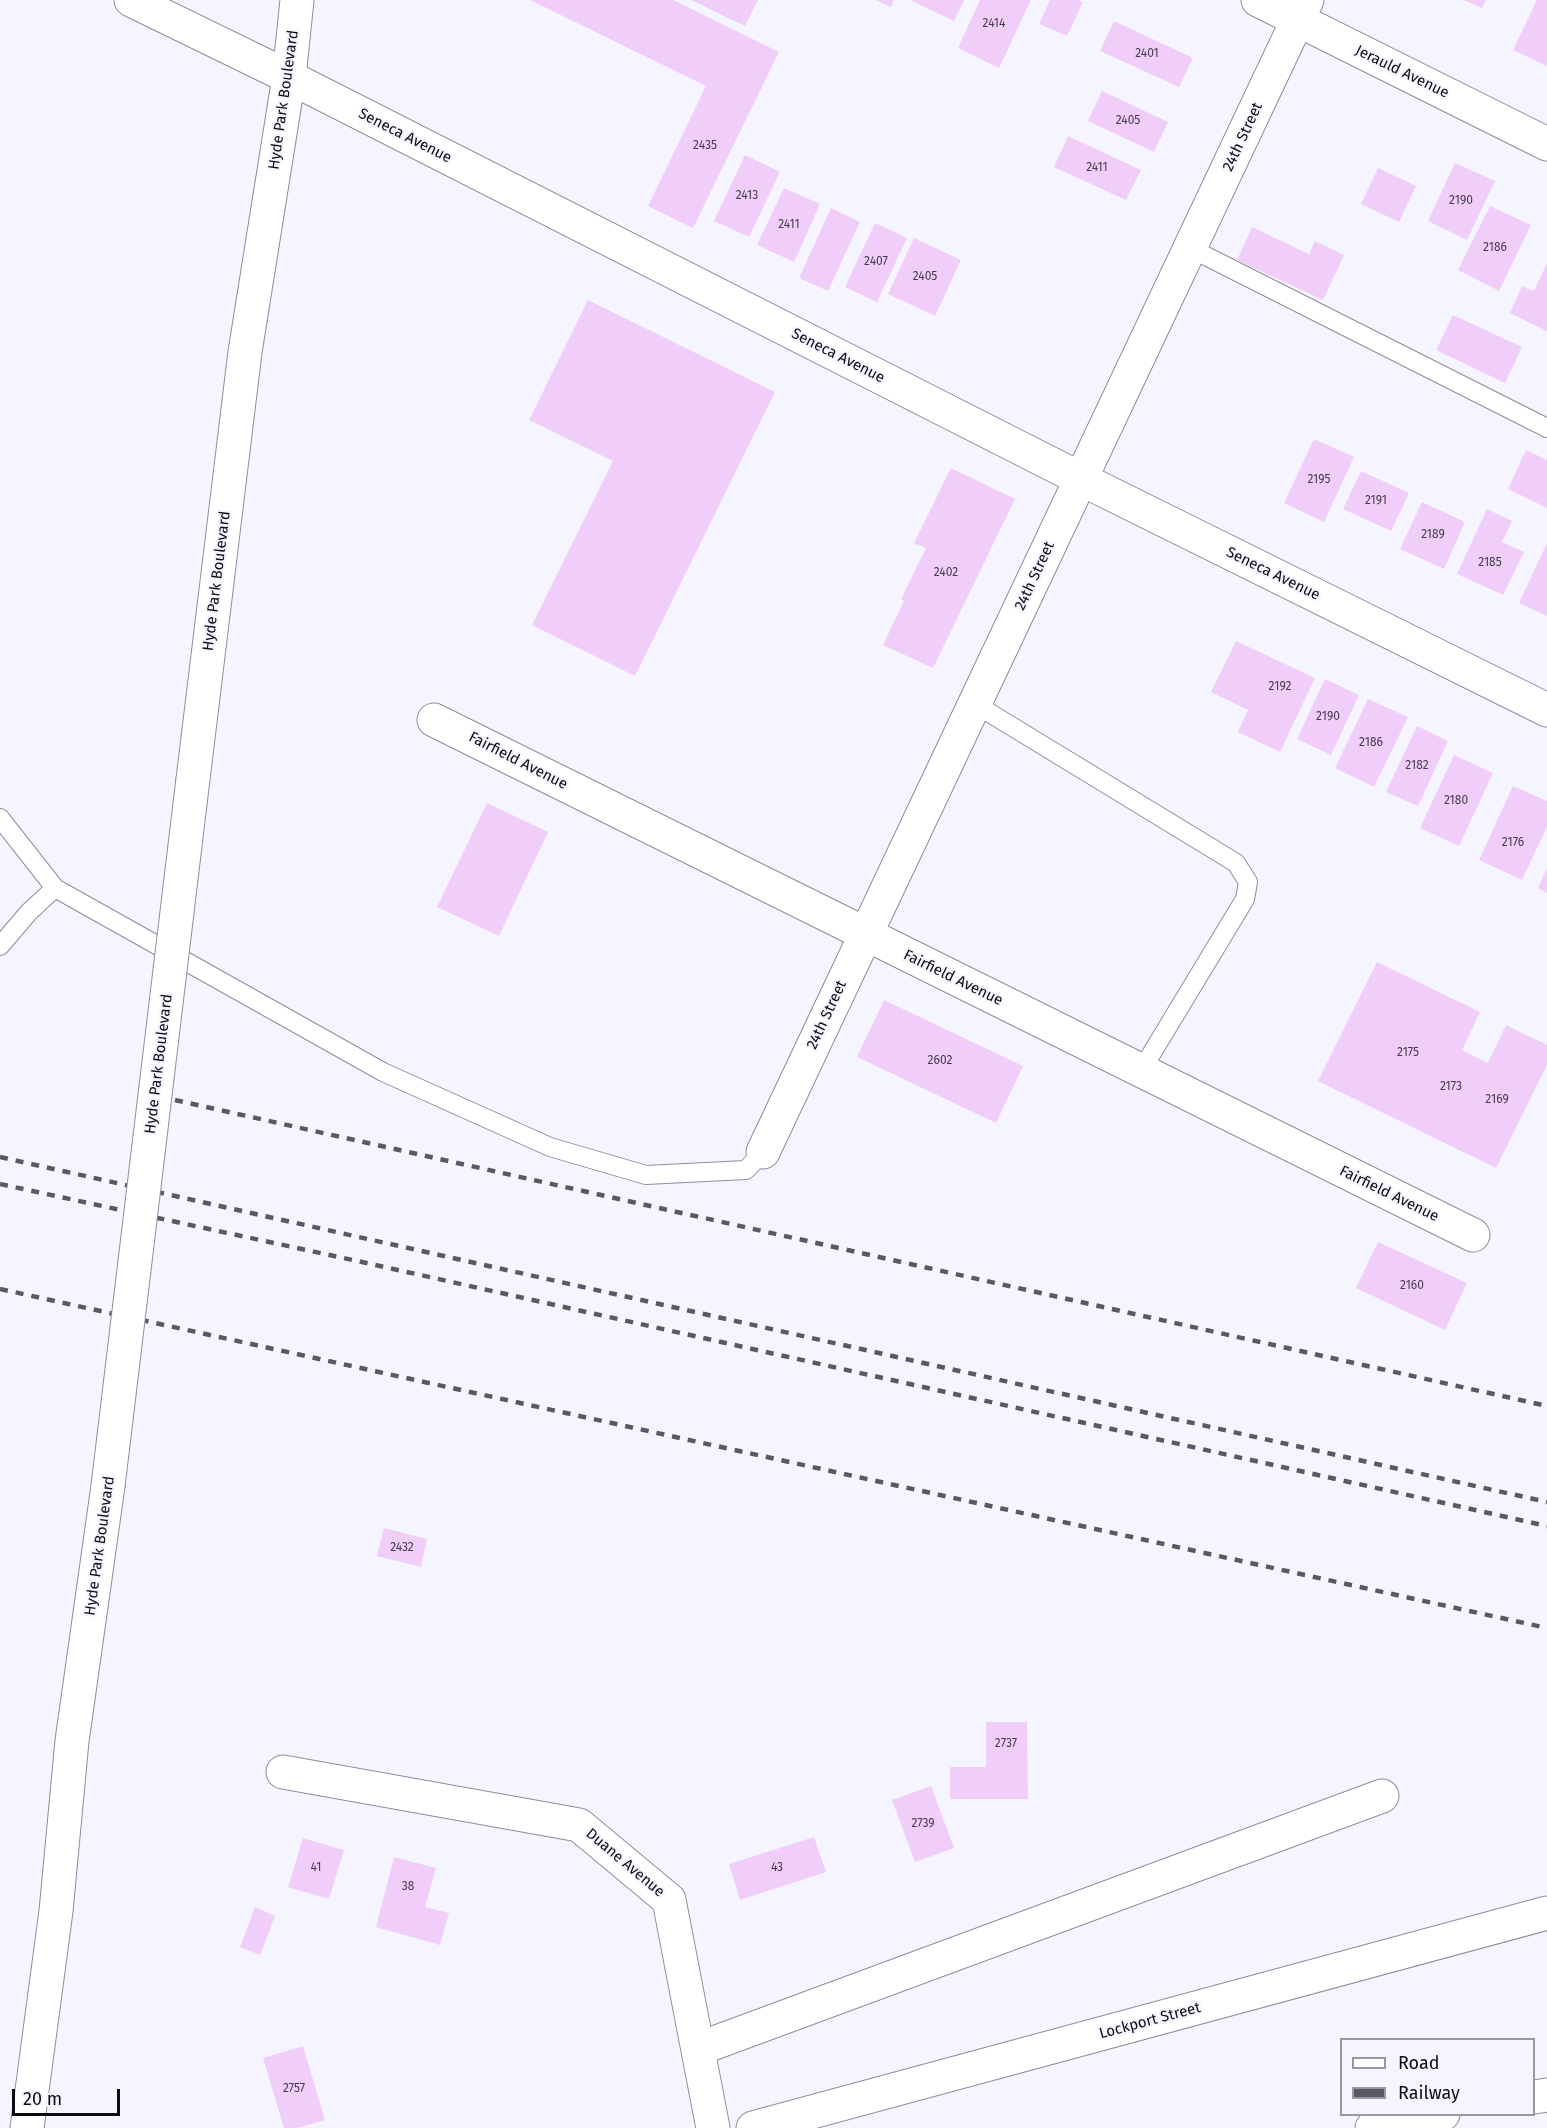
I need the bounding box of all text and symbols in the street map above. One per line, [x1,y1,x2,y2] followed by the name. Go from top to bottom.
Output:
[983,17,1005,31] house number: 2414
[265,29,303,171] street label: Hyde Park Boulevard
[1352,42,1452,102] street label: Jerauld Avenue
[1135,47,1159,61] house number: 2401
[1219,100,1267,174] street label: 24th Street
[355,105,455,167] street label: Seneca Avenue
[1116,114,1140,128] house number: 2405
[693,139,717,153] house number: 2435
[1086,161,1108,175] house number: 2411
[736,189,758,203] house number: 2413
[1449,194,1473,208] house number: 2190
[778,218,800,232] house number: 2411
[1483,241,1507,255] house number: 2186
[864,255,888,269] house number: 2407
[913,270,937,284] house number: 2405
[788,325,888,387] street label: Seneca Avenue
[1307,473,1331,487] house number: 2195
[1365,494,1387,508] house number: 2191
[199,510,235,652] street label: Hyde Park Boulevard
[1421,528,1445,542] house number: 2189
[1011,539,1059,613] street label: 24th Street
[1223,543,1323,605] street label: Seneca Avenue
[1478,556,1502,570] house number: 2185
[934,566,958,580] house number: 2402
[1269,680,1291,694] house number: 2192
[1316,710,1340,724] house number: 2190
[466,728,570,794] street label: Fairfield Avenue
[1359,736,1383,750] house number: 2186
[1405,759,1429,773] house number: 2182
[1444,794,1468,808] house number: 2180
[1502,836,1524,850] house number: 2176
[900,946,1006,1010] street label: Fairfield Avenue
[803,978,851,1052] street label: 24th Street
[141,993,177,1135] street label: Hyde Park Boulevard
[1397,1046,1419,1060] house number: 2175
[928,1054,952,1068] house number: 2602
[1440,1080,1462,1094] house number: 2173
[1485,1093,1509,1107] house number: 2169
[1336,1162,1442,1226] street label: Fairfield Avenue
[1400,1279,1424,1293] house number: 2160
[81,1475,119,1617] street label: Hyde Park Boulevard
[390,1541,414,1555] house number: 2432
[995,1737,1017,1751] house number: 2737
[911,1817,935,1831] house number: 2739
[582,1825,668,1901] street label: Duane Avenue
[311,1861,321,1875] house number: 41
[771,1861,783,1875] house number: 43
[402,1880,414,1894] house number: 38
[1097,1999,1203,2043] street label: Lockport Street
[1340,2038,1535,2116] legend
[1398,2052,1440,2074] text: Road
[15,2077,123,2115] scale bar
[283,2082,305,2096] house number: 2757
[1398,2082,1460,2104] text: Railway
[23,2088,62,2110] text: 20 m

